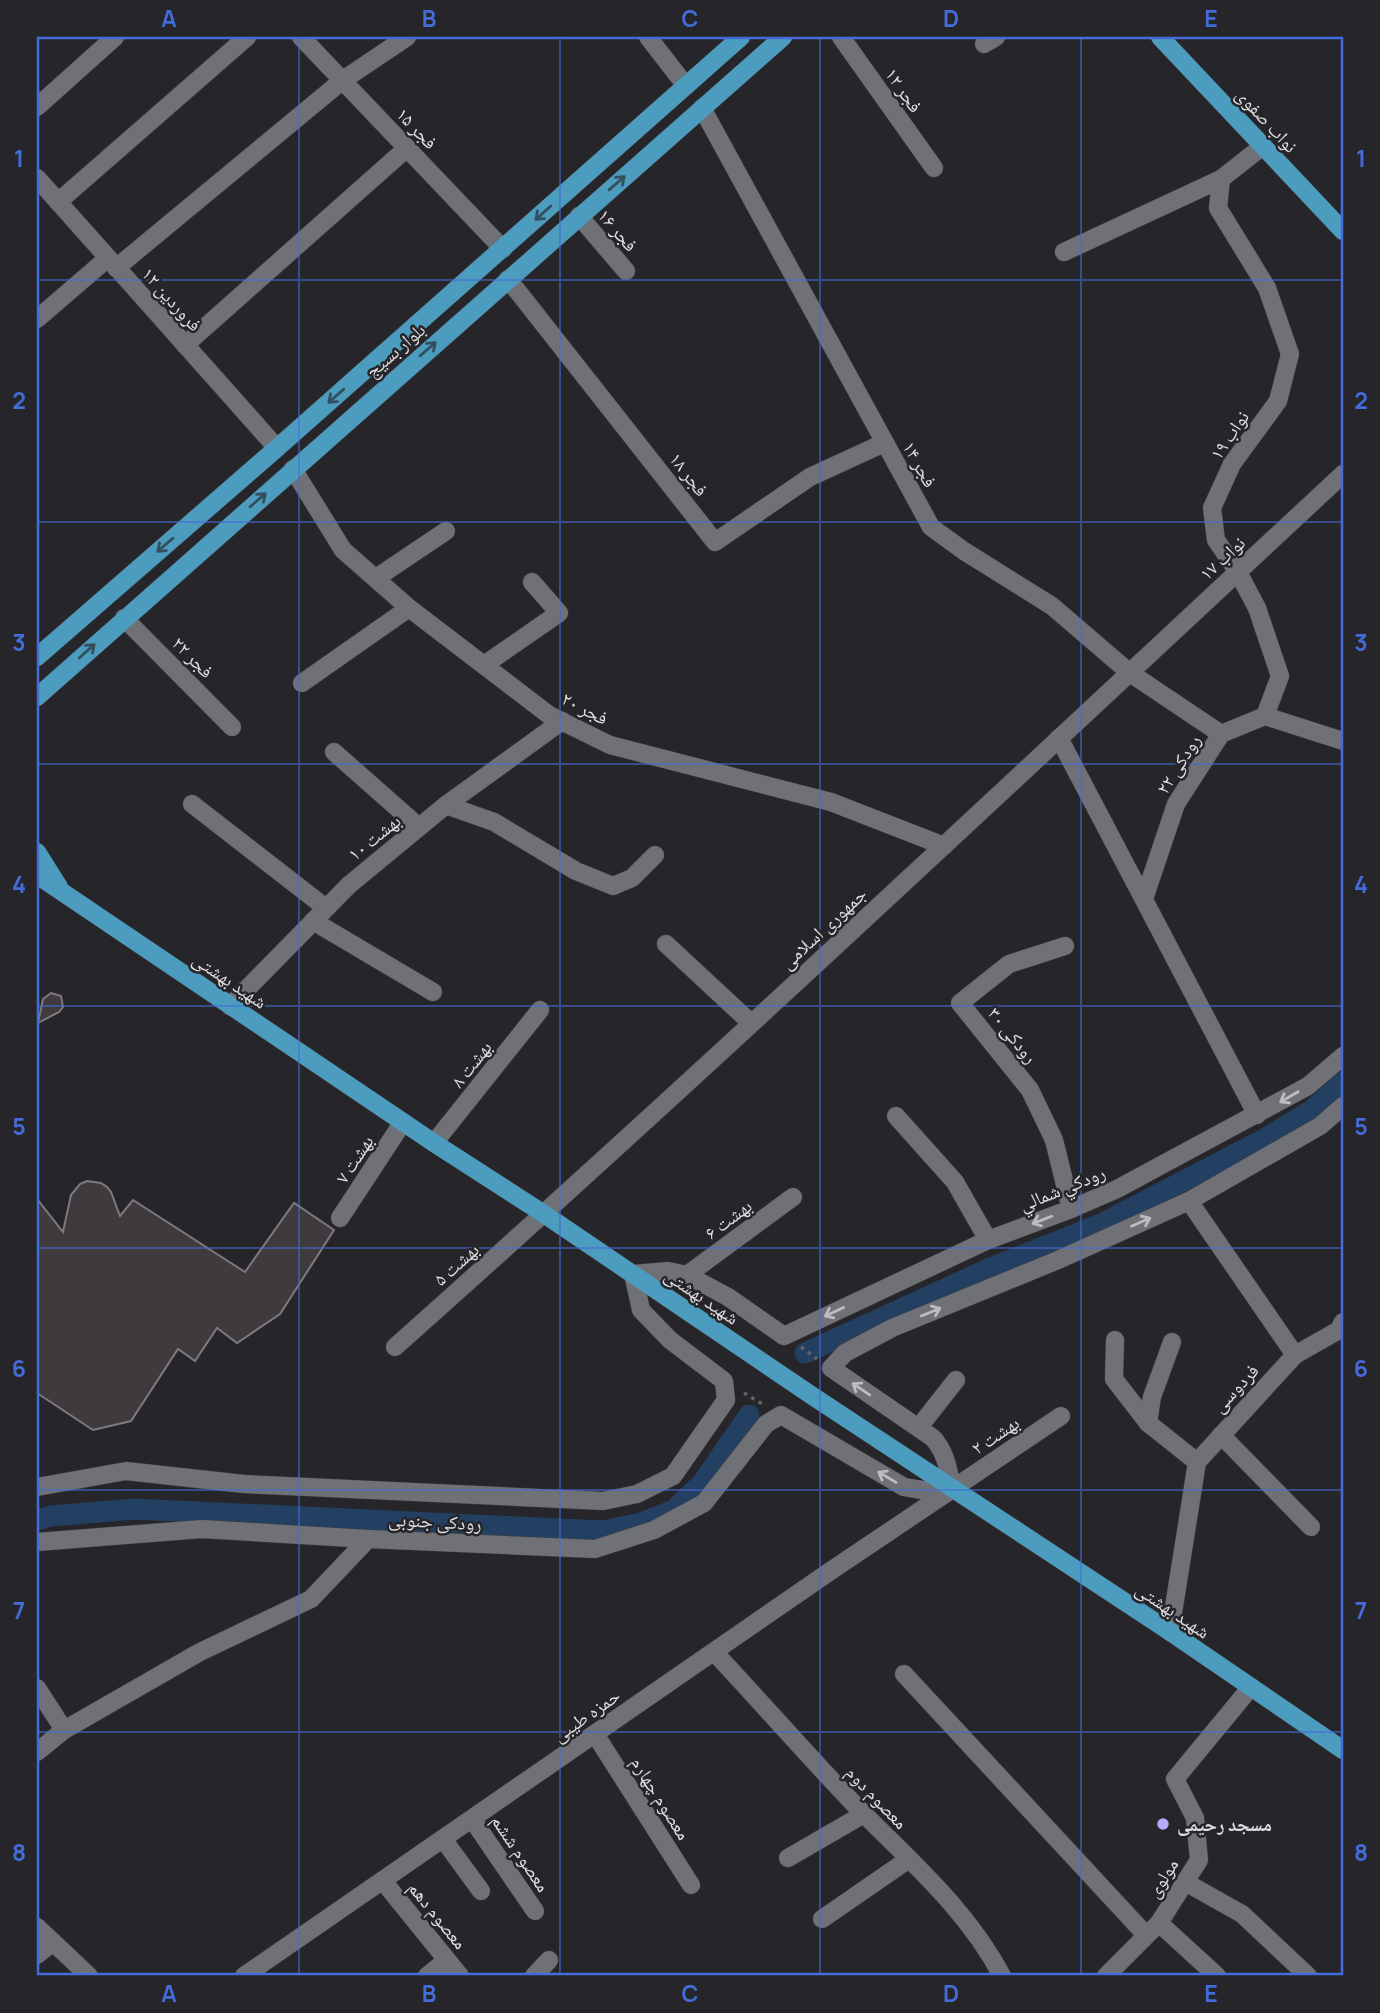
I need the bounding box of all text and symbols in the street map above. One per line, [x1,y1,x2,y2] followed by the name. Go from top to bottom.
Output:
[161,2,177,34] text: A
[422,2,436,34] text: B
[682,2,699,34] text: C
[943,2,959,34] text: D
[1204,2,1218,34] text: E
[879,62,929,118] street label: فجر ۱۲
[1230,82,1304,158] street label: نواب صفوی
[391,101,443,155] street label: فجر ۱۵
[14,142,24,174] text: 1
[1356,142,1366,174] text: 1
[608,175,626,191] one-way arrow
[592,203,644,257] street label: فجر ۱۶
[535,204,552,221] one-way arrow
[136,261,208,337] street label: ۱۲ فروردین
[359,317,431,383] street label: بلوار بسیج
[419,341,437,357] one-way arrow
[12,384,26,416] text: 2
[1354,384,1368,416] text: 2
[327,388,345,404] one-way arrow
[1203,405,1255,465] street label: نواب ۱۹
[897,436,943,492] street label: فجر ۱۴
[664,447,714,501] street label: فجر ۱۸
[248,492,266,508] one-way arrow
[1193,530,1251,586] street label: نواب ۱۷
[157,537,174,554] one-way arrow
[12,626,26,658] text: 3
[1354,626,1368,658] text: 3
[166,630,220,684] street label: فجر ۲۲
[78,643,96,659] one-way arrow
[557,685,613,731] street label: فجر ۲۰
[1150,729,1206,799] street label: رودکی ۲۲
[342,808,406,866] street label: بهشت ۱۰
[12,868,26,900] text: 4
[1354,868,1368,900] text: 4
[774,881,872,975] street label: جمهوری اسلامی
[188,946,272,1014] street label: شهید بهشتی
[982,1001,1044,1069] street label: رودکی ۳۰
[444,1035,498,1093] street label: بهشت ۸
[1279,1090,1299,1104] one-way arrow
[12,1110,26,1142] text: 5
[1354,1110,1368,1142] text: 5
[329,1130,379,1188] street label: بهشت ۷
[1015,1159,1110,1220] street label: رودکي شمالي
[699,1193,757,1245] street label: بهشت ۶
[1031,1214,1053,1227] one-way arrow
[1130,1215,1151,1228] one-way arrow
[428,1237,484,1291] street label: بهشت ۵
[660,1262,744,1330] street label: شهید بهشتی
[920,1304,942,1317] one-way arrow
[824,1306,845,1320] one-way arrow
[12,1352,26,1384] text: 6
[1354,1352,1368,1384] text: 6
[1206,1358,1264,1418] street label: فردوسی
[852,1382,872,1396] one-way arrow
[966,1409,1024,1461] street label: بهشت ۲
[877,1469,897,1483] one-way arrow
[388,1506,482,1536] street label: رودکی جنوبی
[1131,1576,1215,1644] street label: شهید بهشتی
[13,1594,25,1626] text: 7
[1355,1594,1367,1626] text: 7
[547,1682,625,1748] street label: حمزه طیبی
[624,1751,697,1845] street label: معصوم چهارم
[839,1759,914,1835] street label: معصوم دوم
[485,1809,557,1897] street label: معصوم ششم
[1177,1811,1272,1837] place label: مسجد رحیمی
[1155,1816,1171,1832] marker: مسجد رحیمی
[12,1836,26,1868] text: 8
[1354,1836,1368,1868] text: 8
[1140,1853,1184,1903] street label: مولوی
[402,1875,474,1955] street label: معصوم دهم
[161,1977,177,2009] text: A
[422,1977,436,2009] text: B
[682,1977,699,2009] text: C
[943,1977,959,2009] text: D
[1204,1977,1218,2009] text: E

